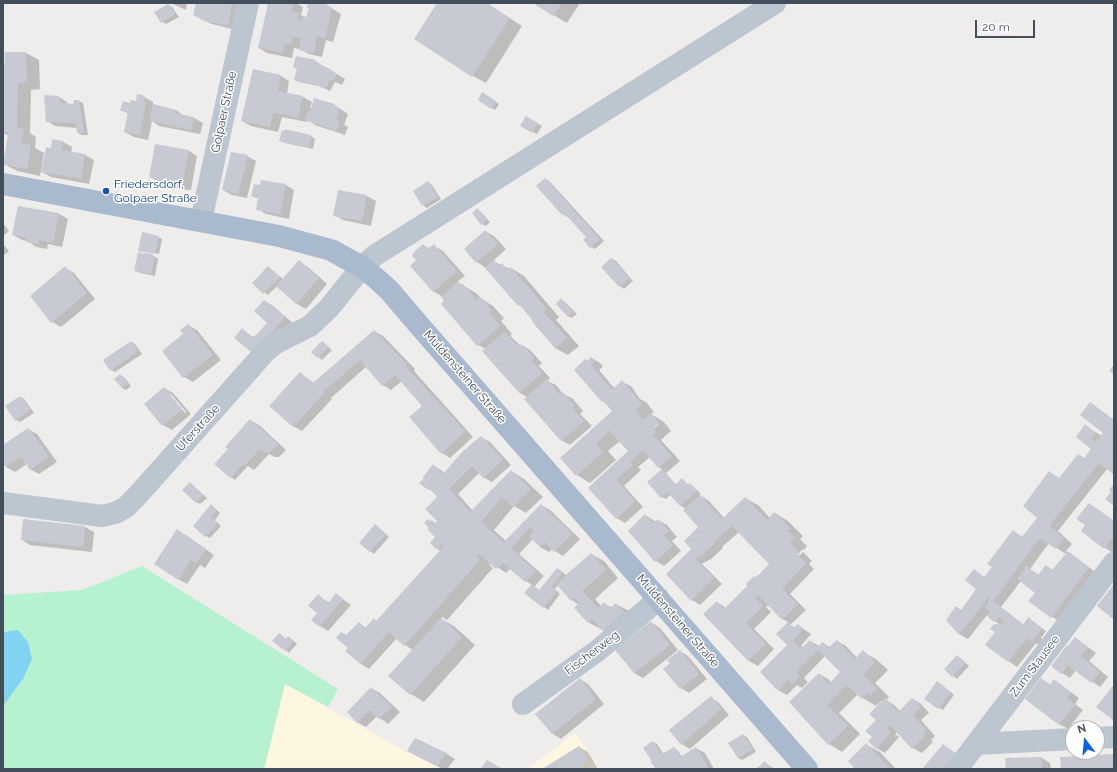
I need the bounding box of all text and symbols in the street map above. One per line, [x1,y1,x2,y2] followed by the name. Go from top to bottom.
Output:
[977,12,1037,38] scale bar
[982,20,1010,34] text: 20 m
[208,70,240,154] street label: Golpaer Straße
[114,177,197,205] place label: Friedersdorf, Golpaer Straße
[101,186,111,196] marker: Friedersdorf, Golpaer Straße
[421,327,509,427] street label: Muldensteiner Straße
[173,402,223,454] street label: Uferstraße
[634,571,722,671] street label: Muldensteiner Straße
[562,628,622,678] street label: Fischerweg
[1007,632,1063,700] street label: Zum Stausee
[1065,720,1105,760] north arrow
[1076,722,1088,736] text: N

